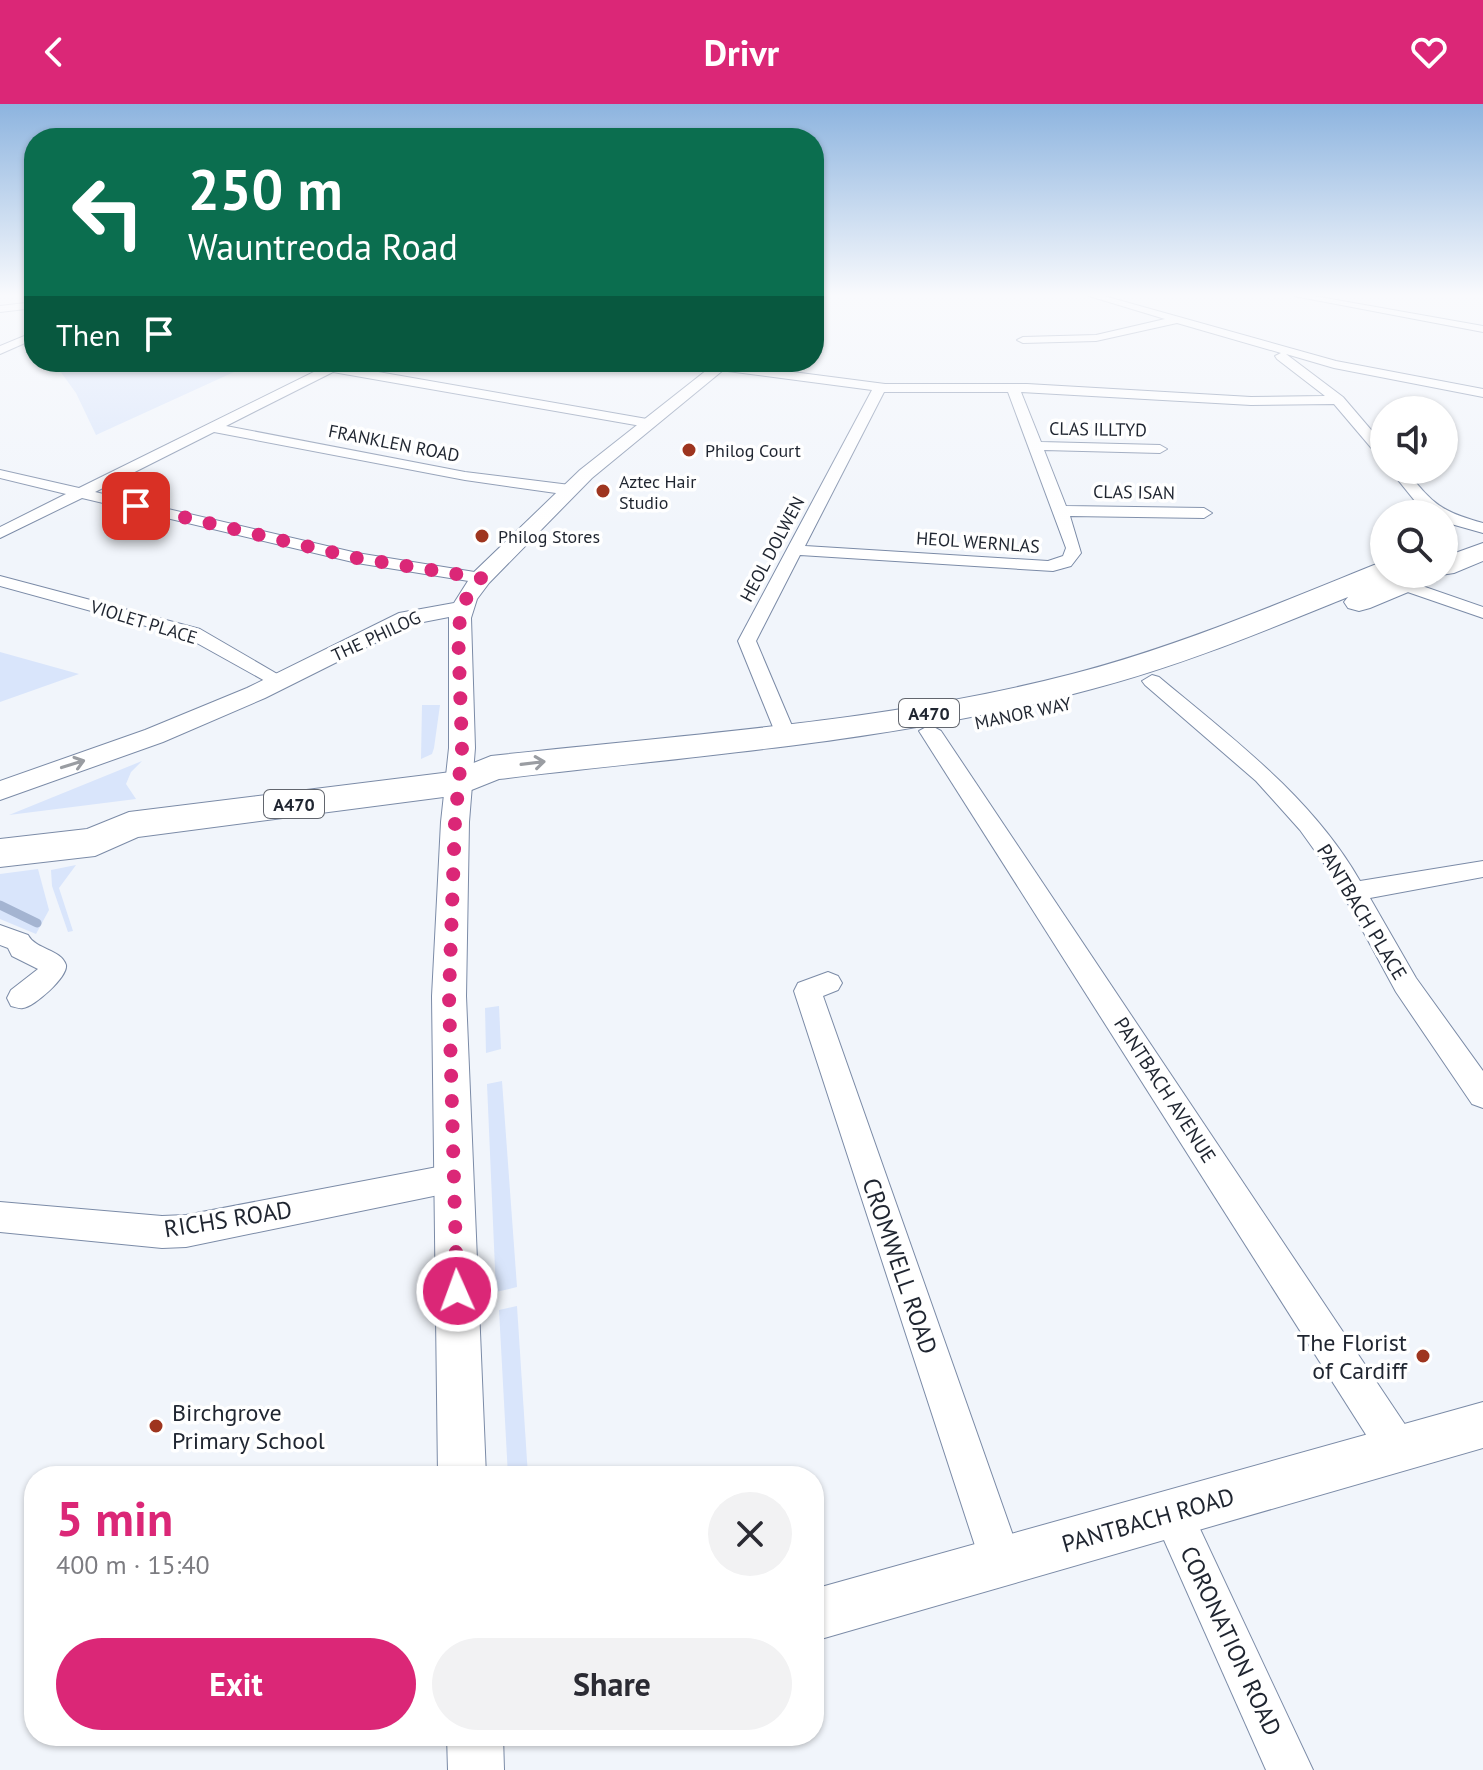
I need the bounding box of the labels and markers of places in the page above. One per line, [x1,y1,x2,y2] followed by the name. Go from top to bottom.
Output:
[705,439,801,462] place label: Philog Court
[680,441,698,459] marker: Philog Court
[619,470,697,514] place label: Aztec Hair Studio
[102,472,170,540] pin
[594,482,612,500] marker: Aztec Hair Studio
[498,525,600,548] place label: Philog Stores
[473,527,491,545] marker: Philog Stores
[1297,1327,1408,1386] place label: The Florist of Cardiff
[1414,1347,1432,1365] marker: The Florist of Cardiff
[172,1397,325,1456] place label: Birchgrove Primary School
[147,1417,165,1435] marker: Birchgrove Primary School

